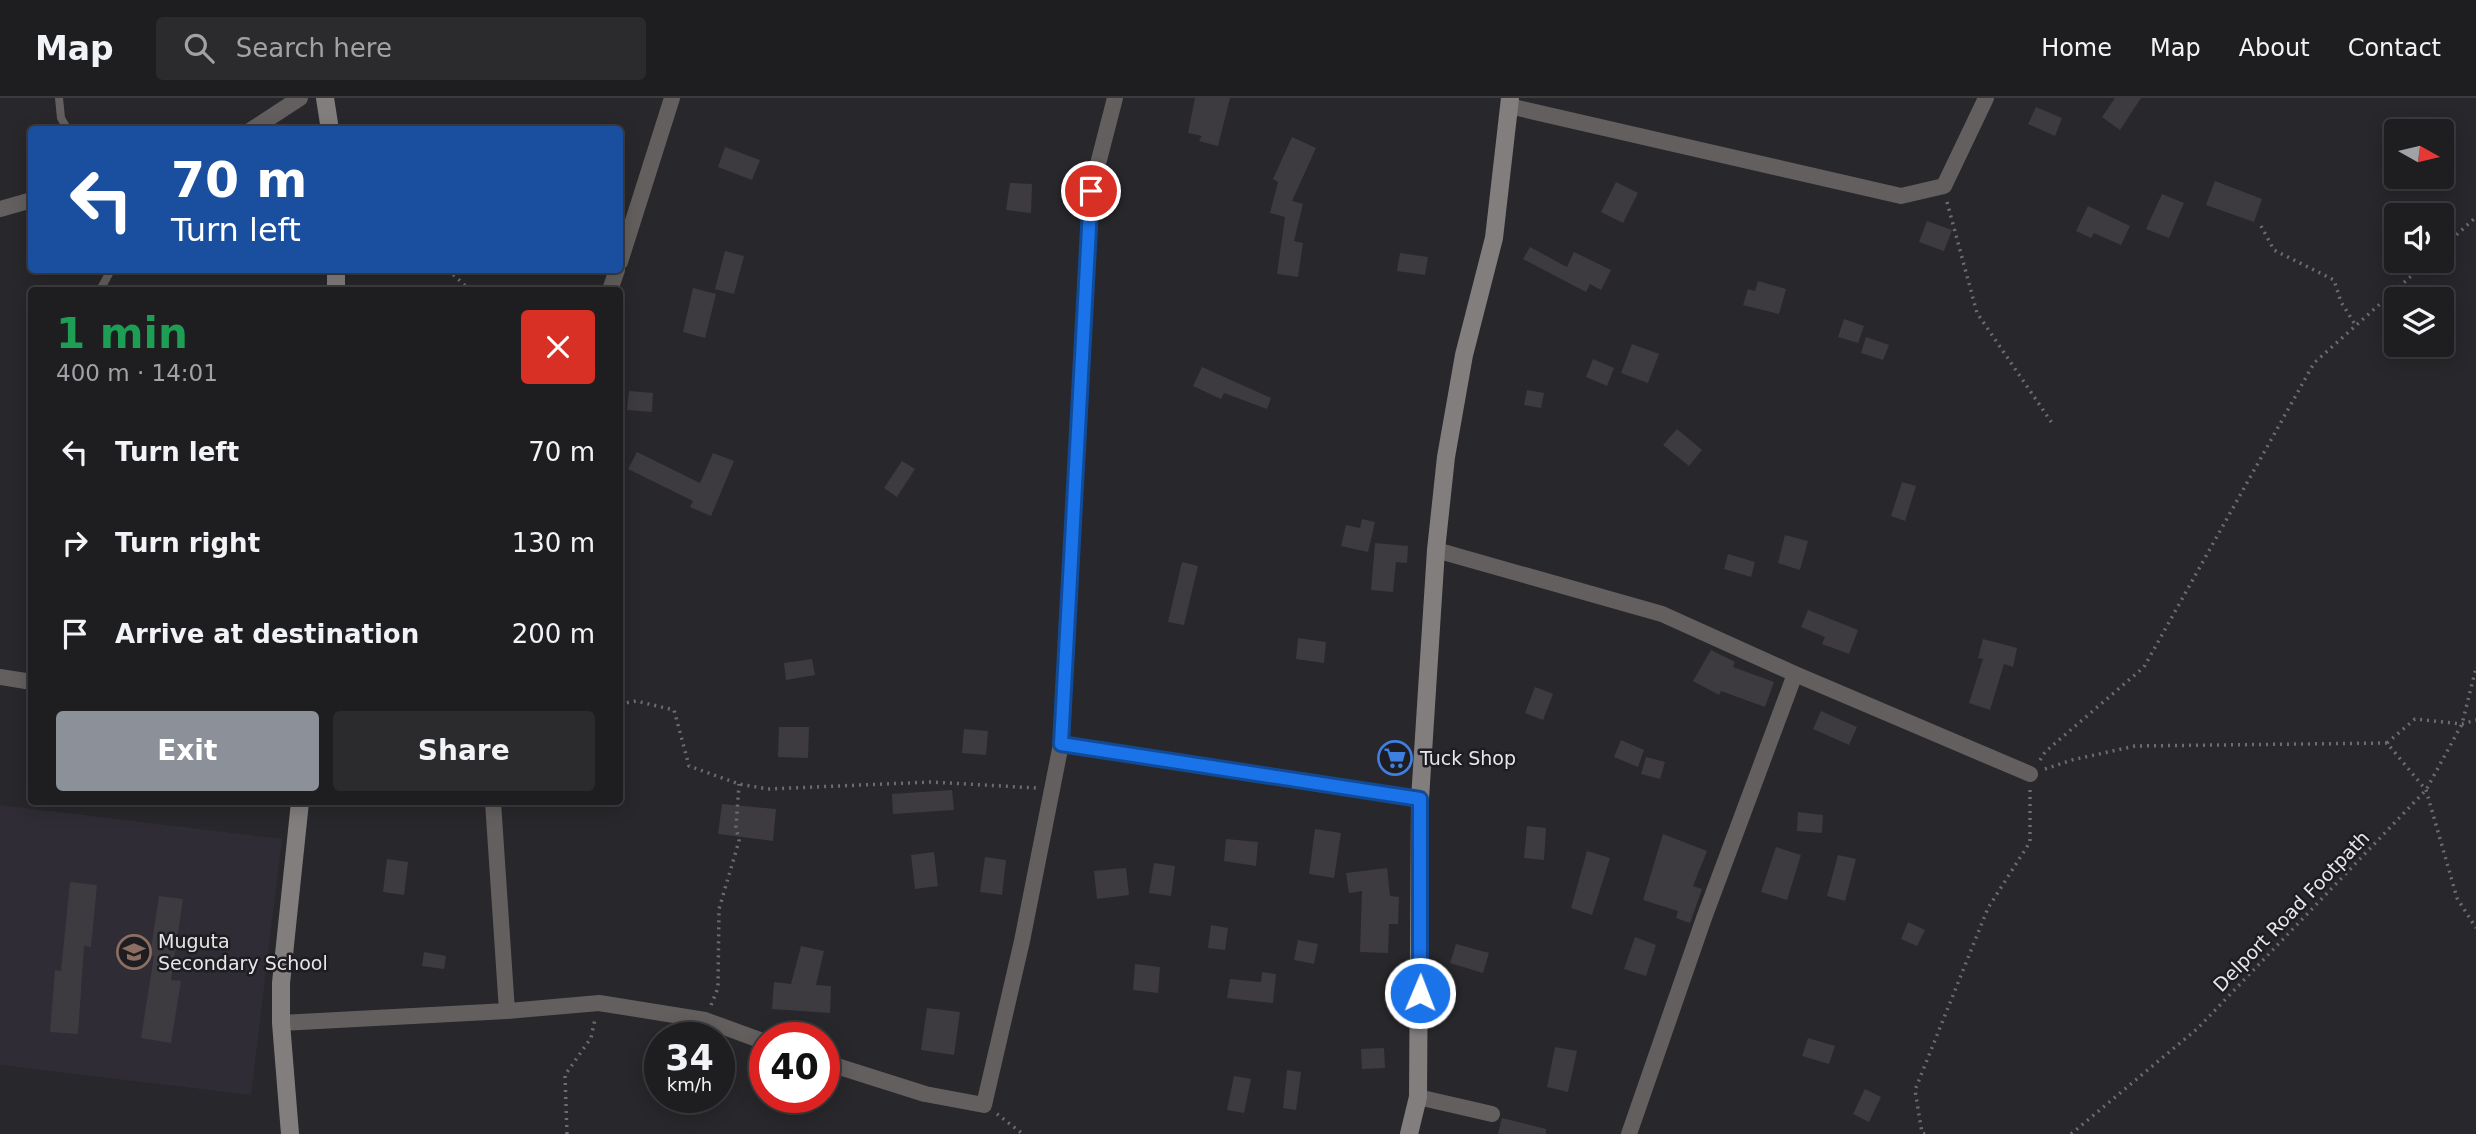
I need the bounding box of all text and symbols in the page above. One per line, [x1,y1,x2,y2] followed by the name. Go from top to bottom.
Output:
[156,17,646,80] search box
[35,29,114,68] text: Map
[180,29,218,67] icon: search
[236,33,392,63] text: Search here
[2041,34,2112,62] text: Home
[2150,34,2201,62] text: Map
[2239,34,2310,62] text: About
[2348,34,2441,62] text: Contact
[2384,119,2454,189] north arrow
[2384,119,2454,357] map controls
[171,152,307,209] text: 70 m
[56,154,147,245] icon: left
[1061,161,1121,221] pin
[1072,172,1110,210] icon: arrive
[2384,203,2454,273] button: sound
[171,211,301,249] text: Turn left
[2384,287,2454,357] button: layers
[56,309,188,358] text: 1 min
[521,310,595,384] button: close
[56,360,218,386] text: 400 m · 14:01
[56,433,94,471] icon: left
[115,437,239,467] text: Turn left
[528,437,595,467] text: 70 m
[56,524,94,562] icon: right
[115,528,260,558] text: Turn right
[512,528,595,558] text: 130 m
[56,615,94,653] icon: arrive
[115,619,419,649] text: Arrive at destination
[512,619,595,649] text: 200 m
[56,711,319,791] button: Exit
[333,711,595,791] button: Share
[1376,739,1414,777] supermarket icon: Tuck Shop
[1419,747,1516,769] place label: Tuck Shop
[2209,826,2373,996] street label: Delport Road Footpath
[158,930,328,974] place label: Muguta Secondary School
[115,933,153,971] school or university icon: Muguta Secondary School
[1383,956,1457,1030] position arrow
[749,1022,840,1113] speed limit sign: 40
[665,1038,714,1078] text: 34
[667,1074,712,1095] text: km/h

